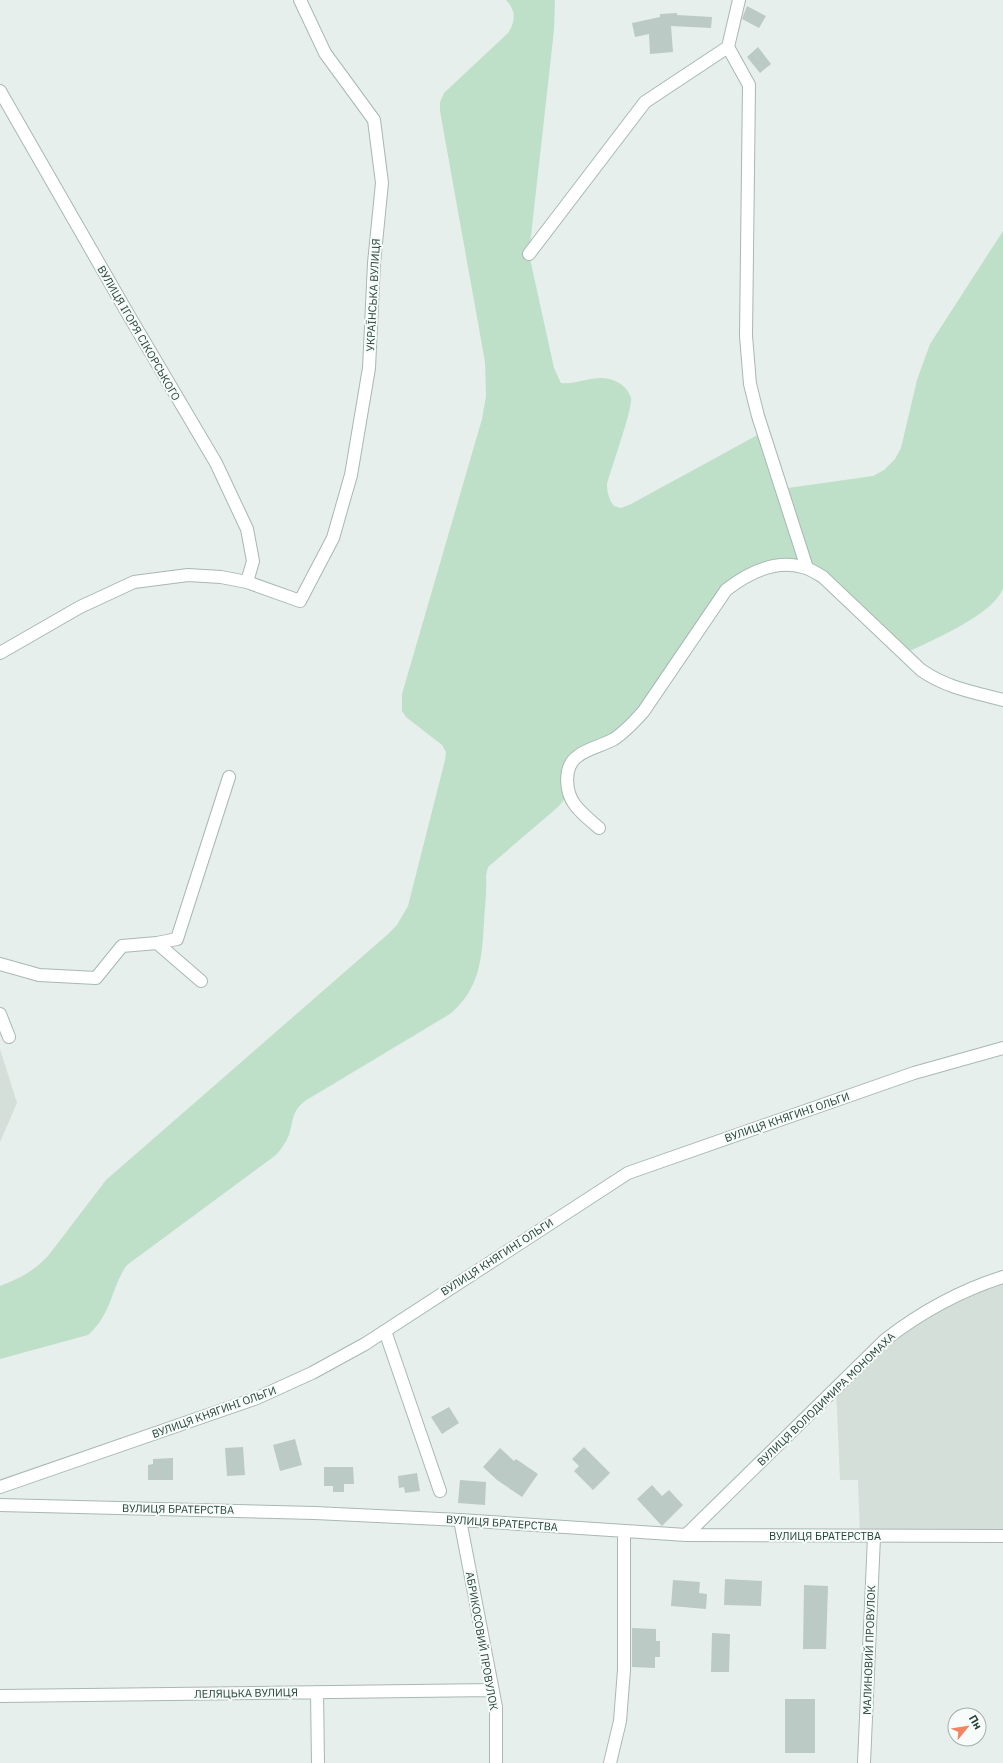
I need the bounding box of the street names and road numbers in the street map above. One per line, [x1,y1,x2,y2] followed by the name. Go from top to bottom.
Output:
[363,238,383,352] street label: УКРАЇНСЬКА ВУЛИЦЯ
[95,263,184,403] street label: ВУЛИЦЯ ІГОРЯ СІКОРСЬКОГО
[723,1089,851,1145] street label: ВУЛИЦЯ КНЯГИНІ ОЛЬГИ
[438,1215,556,1299] street label: ВУЛИЦЯ КНЯГИНІ ОЛЬГИ
[754,1329,898,1469] street label: ВУЛИЦЯ ВОЛОДИМИРА МОНОМАХА
[150,1383,278,1441] street label: ВУЛИЦЯ КНЯГИНІ ОЛЬГИ
[122,1501,234,1517] street label: ВУЛИЦЯ БРАТЕРСТВА
[446,1512,558,1534] street label: ВУЛИЦЯ БРАТЕРСТВА
[769,1529,881,1543] street label: ВУЛИЦЯ БРАТЕРСТВА
[463,1570,501,1712] street label: АБРИКОСОВИЙ ПРОВУЛОК
[860,1585,878,1715] street label: МАЛИНОВИЙ ПРОВУЛОК
[194,1685,298,1701] street label: ЛЕЛЯЦЬКА ВУЛИЦЯ

